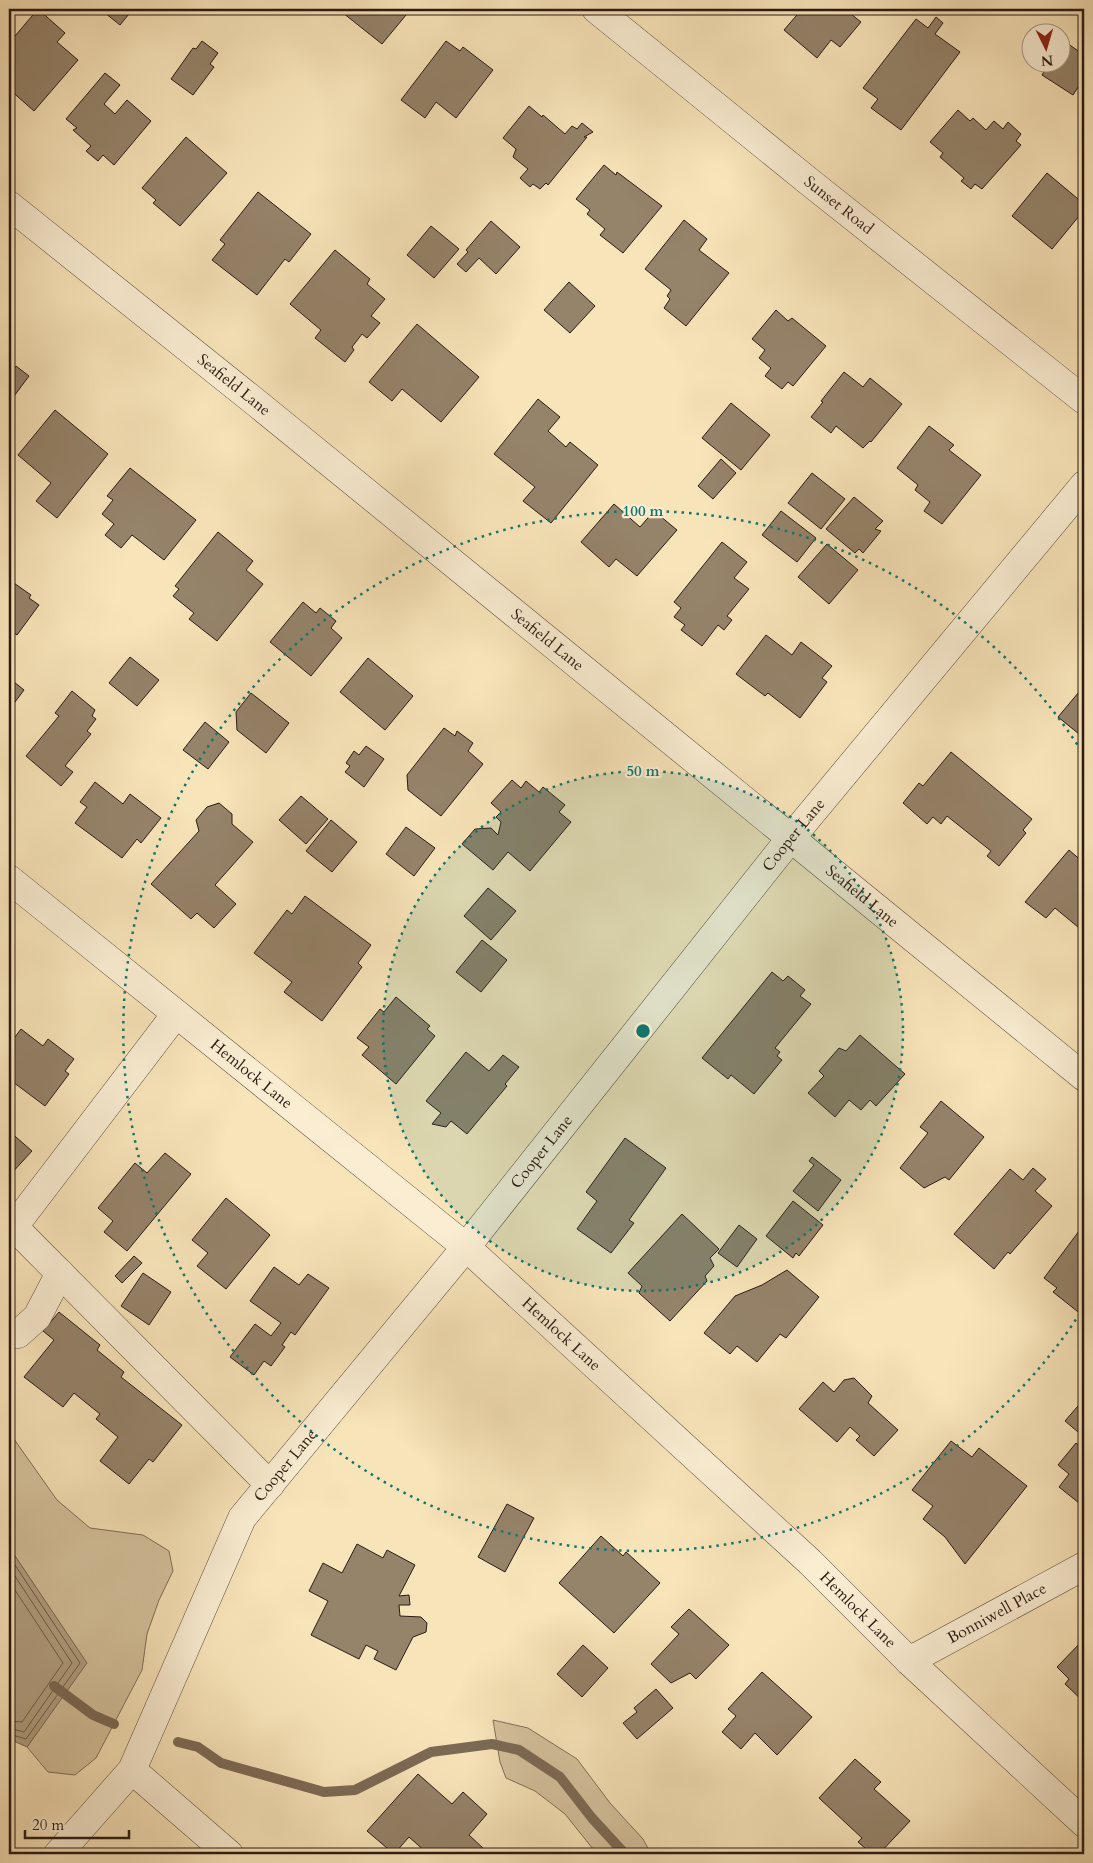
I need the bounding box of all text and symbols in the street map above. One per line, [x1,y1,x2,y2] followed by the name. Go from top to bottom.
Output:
[1020,22,1070,72] north arrow
[1040,50,1054,70] text: N
[799,171,878,240] street label: Sunset Road
[193,349,275,421] street label: Seafield Lane
[623,501,664,521] text: 100 m
[506,603,588,676] street label: Seafield Lane
[626,761,660,781] text: 50 m
[757,794,830,876] street label: Cooper Lane
[821,860,903,933] street label: Seafield Lane
[634,1022,652,1040] centre of rings
[205,1034,297,1114] street label: Hemlock Lane
[505,1110,578,1193] street label: Cooper Lane
[517,1292,606,1376] street label: Hemlock Lane
[249,1424,322,1507] street label: Cooper Lane
[815,1567,901,1653] street label: Hemlock Lane
[943,1577,1050,1649] street label: Bonniwell Place
[25,1808,129,1840] scale bar
[32,1815,64,1835] text: 20 m

